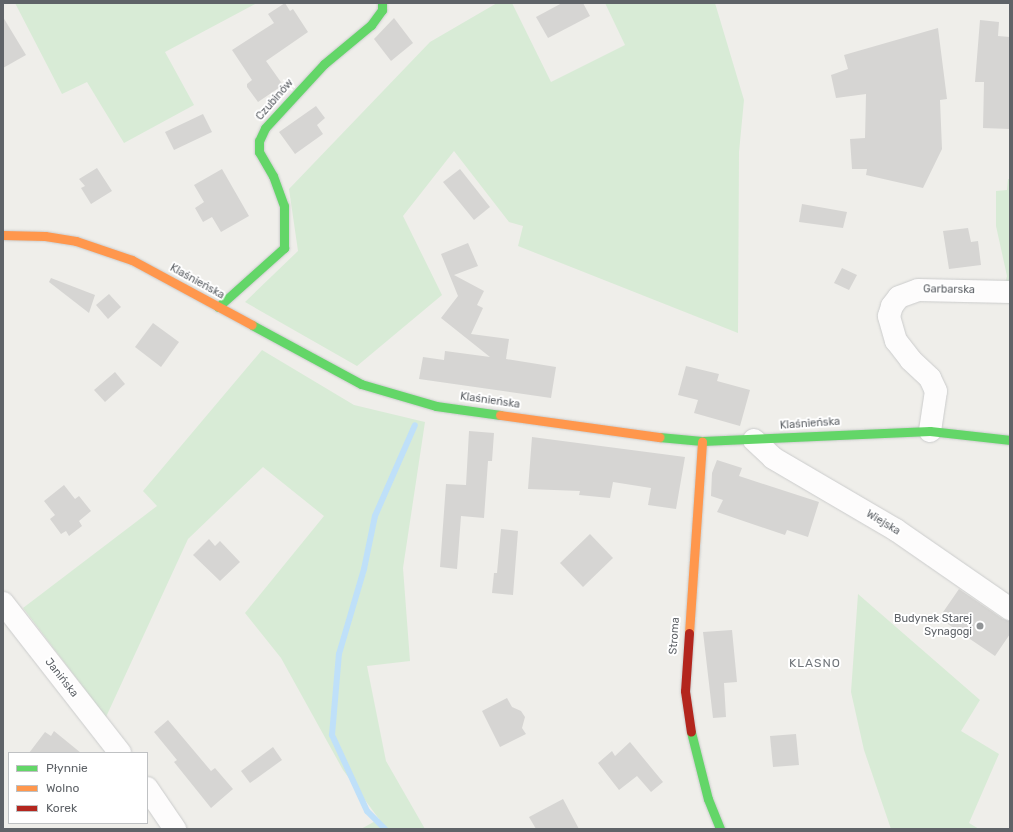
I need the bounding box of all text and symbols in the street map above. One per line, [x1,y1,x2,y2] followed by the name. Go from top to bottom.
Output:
[253,77,297,123] street label: Czubinów
[167,262,227,302] street label: Klaśnieńska
[923,283,975,297] street label: Garbarska
[459,390,521,412] street label: Klaśnieńska
[779,415,841,433] street label: Klaśnieńska
[863,508,903,538] street label: Wiejska
[894,613,972,639] place label: Budynek Starej Synagogi
[667,617,683,655] street label: Stroma
[975,621,985,631] marker: Budynek Starej Synagogi
[42,656,80,700] street label: Janińska
[789,657,841,671] district label: KLASNO
[8,752,148,824] legend
[46,761,88,775] text: Płynnie
[46,781,79,795] text: Wolno
[46,801,77,815] text: Korek

